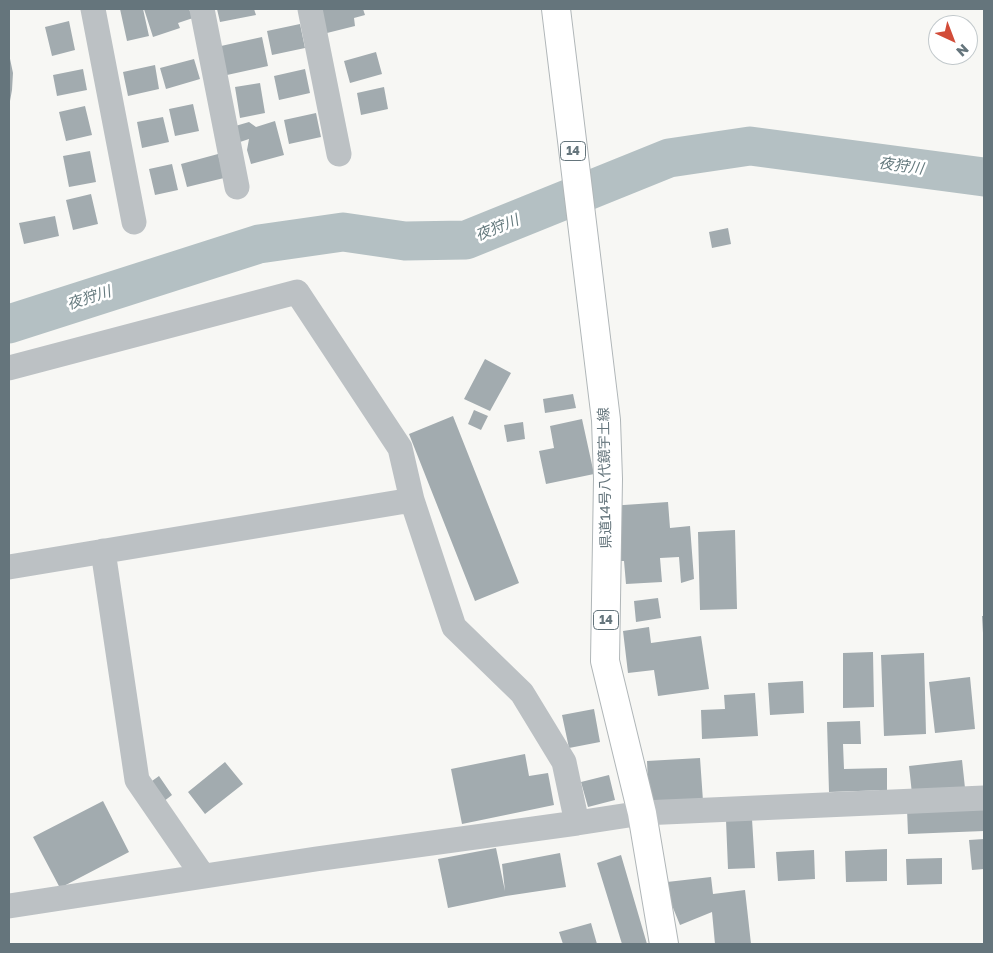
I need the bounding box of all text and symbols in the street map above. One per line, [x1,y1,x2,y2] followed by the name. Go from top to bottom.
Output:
[928,15,978,65] north arrow
[953,41,973,60] text: N
[560,142,586,160] road number: 14
[877,154,925,178] water label: 夜狩川
[473,211,521,245] water label: 夜狩川
[65,282,113,314] water label: 夜狩川
[595,407,615,549] street label: 県道14号八代鏡宇土線
[594,610,618,630] road number: 14

